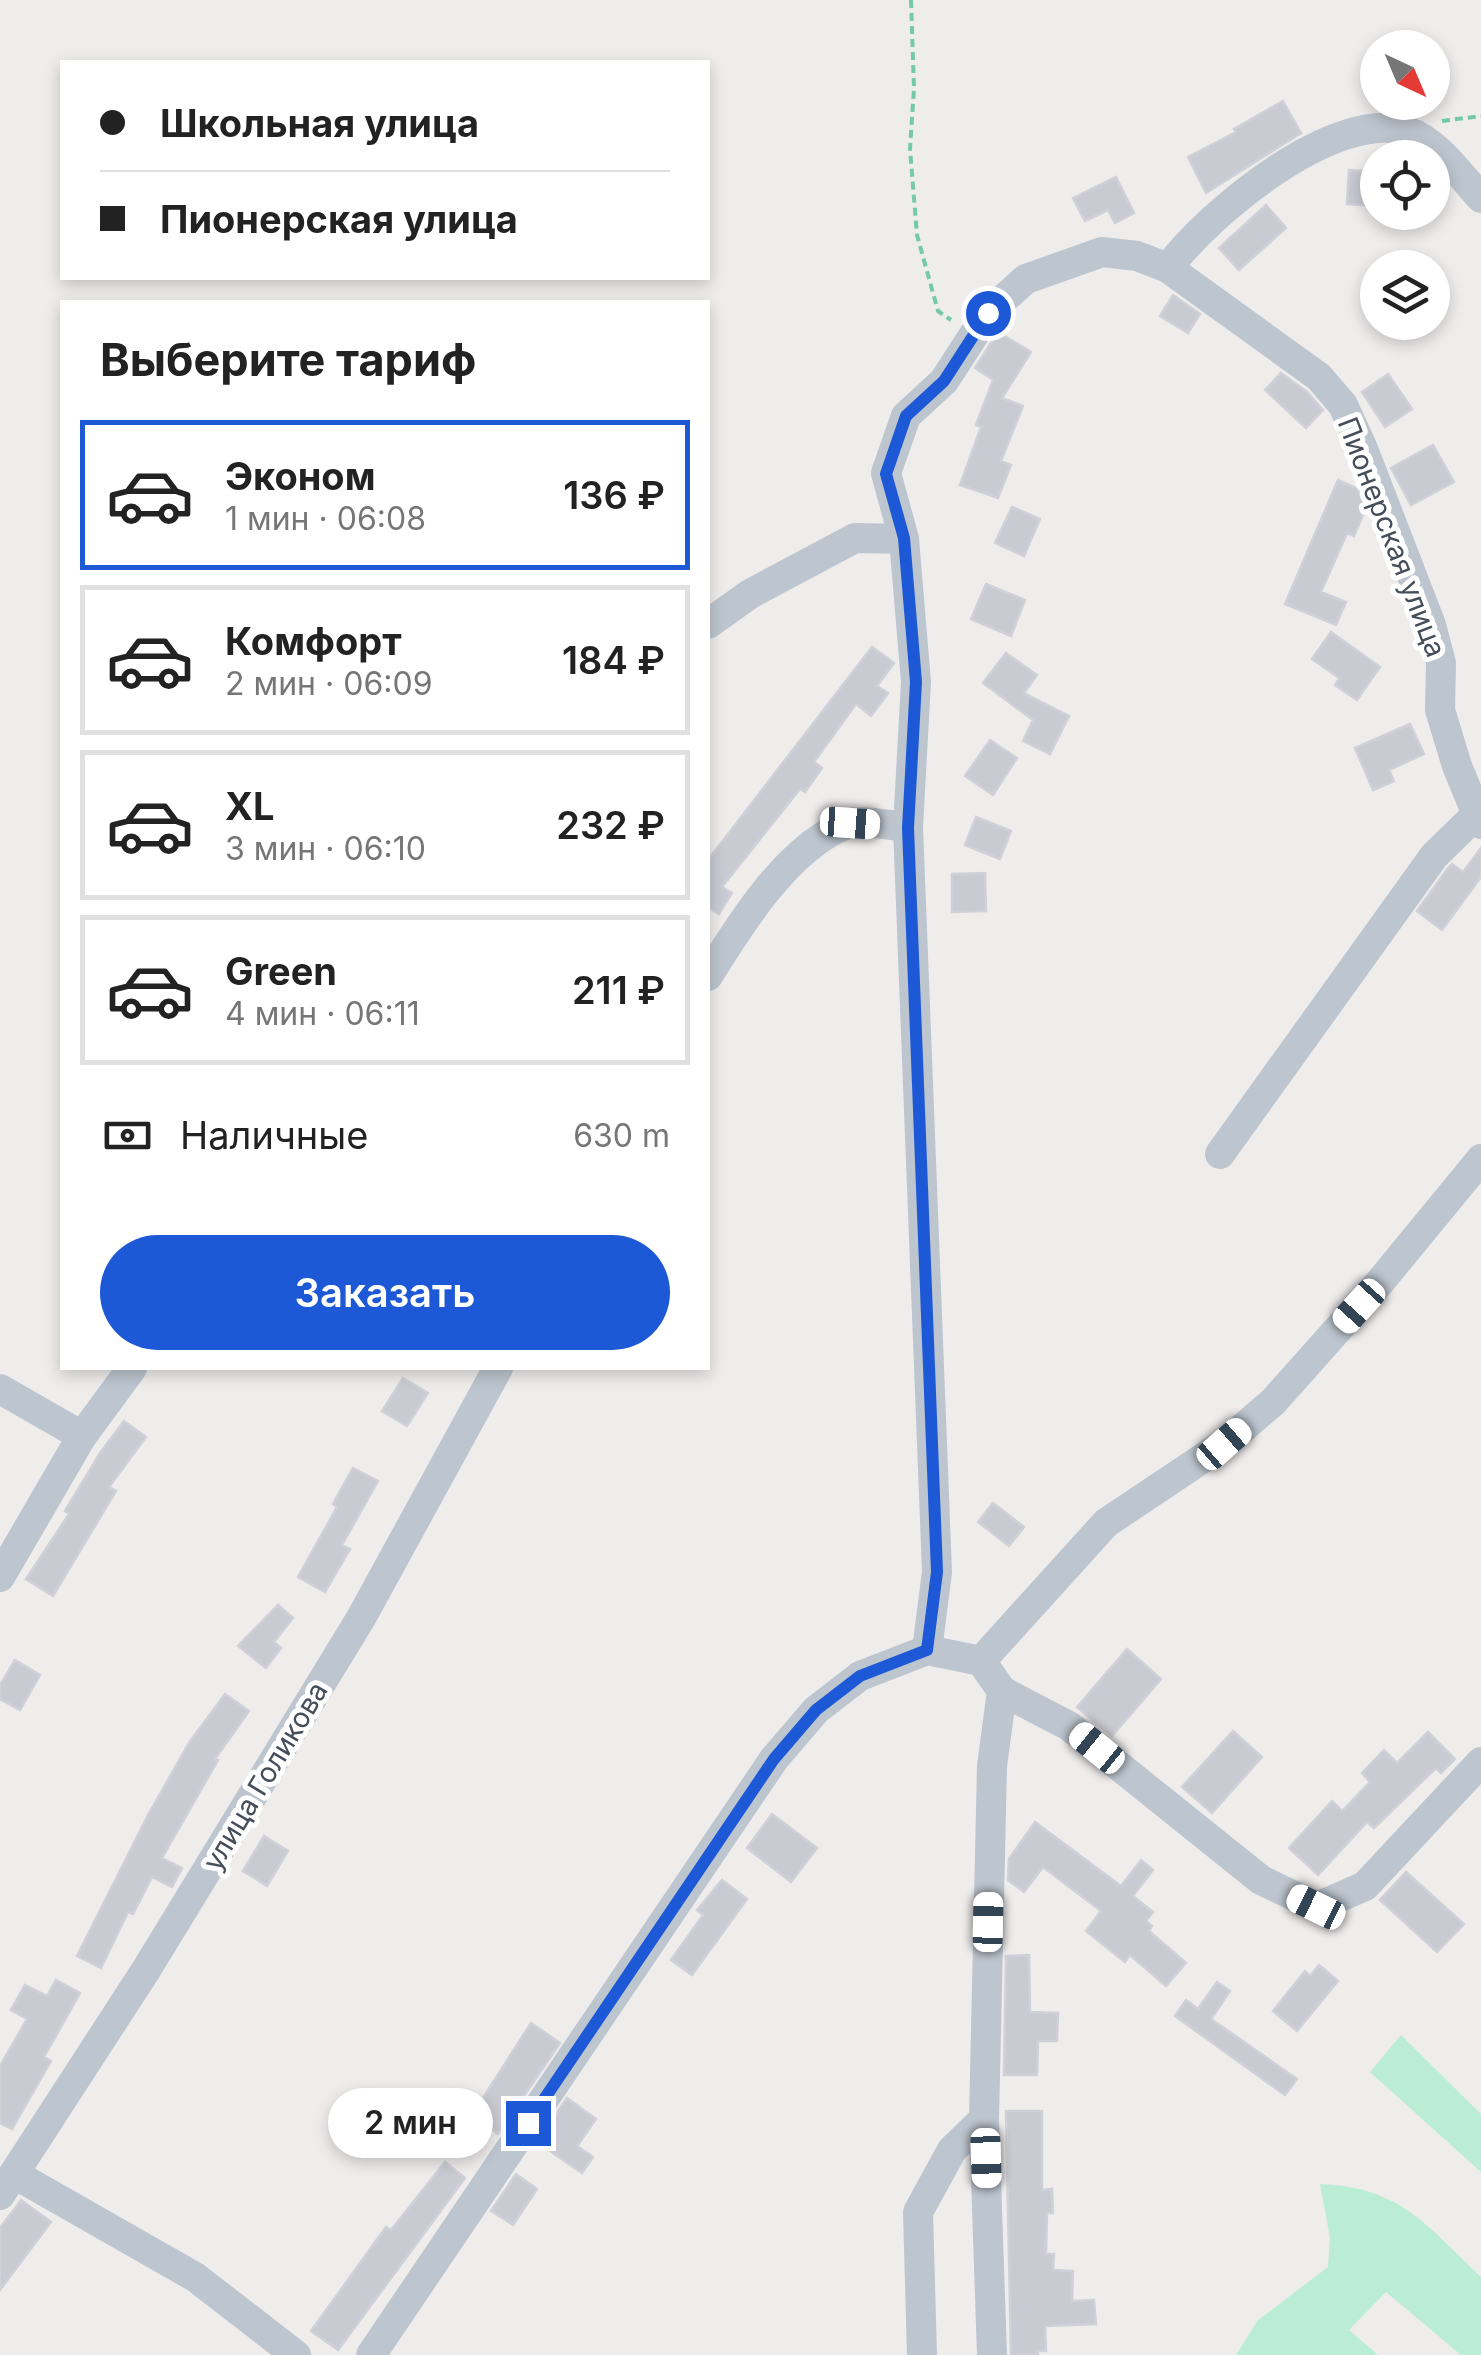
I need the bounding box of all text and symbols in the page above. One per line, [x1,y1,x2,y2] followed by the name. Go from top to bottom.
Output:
[1360,30,1450,120] north arrow
[1360,30,1450,340] map controls
[160,100,479,146] text: Школьная улица
[1360,140,1450,230] button: locate
[160,196,518,242] text: Пионерская улица
[1360,250,1450,340] button: layers
[966,291,1011,336] route start
[100,332,476,387] text: Выберите тариф
[1331,412,1453,662] street label: Пионерская улица
[105,450,195,540] icon: car
[225,453,376,499] text: Эконом
[563,472,665,518] text: 136 ₽
[225,499,426,538] text: 1 мин · 06:08
[105,615,195,705] icon: car
[225,618,402,664] text: Комфорт
[562,637,665,683] text: 184 ₽
[225,664,433,703] text: 2 мин · 06:09
[105,780,195,870] icon: car
[225,783,275,829] text: XL
[556,802,665,848] text: 232 ₽
[819,806,881,840] car
[225,829,426,868] text: 3 мин · 06:10
[105,945,195,1035] icon: car
[225,948,337,994] text: Green
[572,967,665,1013] text: 211 ₽
[225,994,420,1033] text: 4 мин · 06:11
[100,1108,155,1163] icon: cash
[180,1112,368,1158] text: Наличные
[573,1116,670,1155] text: 630 m
[100,1235,670,1350] button: Заказать
[1328,1274,1390,1338] car
[1192,1413,1256,1475] car
[195,1676,335,1876] street label: улица Голикова
[1064,1717,1130,1779] car
[1282,1880,1350,1934] car
[972,1892,1004,1952] car
[328,2088,493,2158] callout: 2 мин
[506,2101,551,2146] route end
[364,2103,457,2142] text: 2 мин
[970,2127,1002,2189] car

